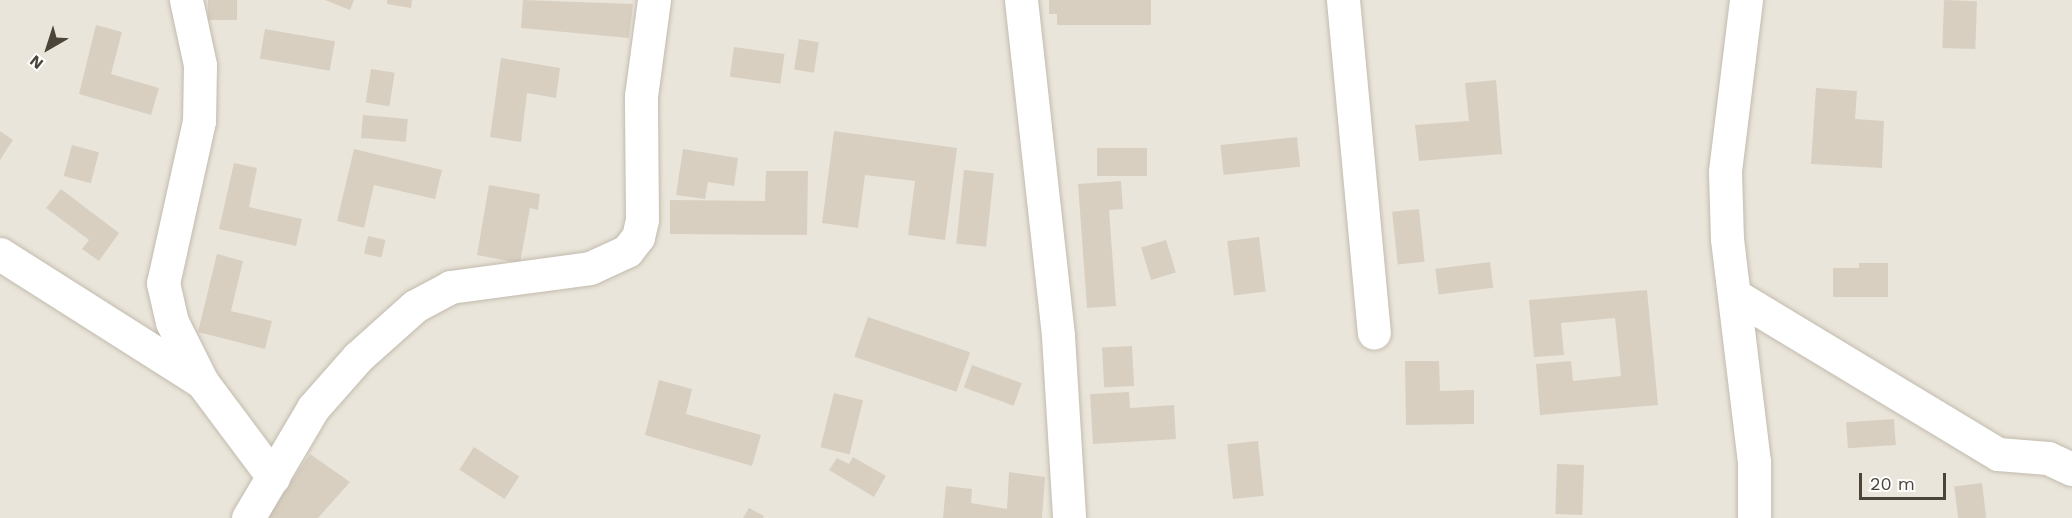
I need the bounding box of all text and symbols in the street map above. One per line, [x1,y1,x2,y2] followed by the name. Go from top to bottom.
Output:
[18,18,78,78] north arrow
[26,51,47,73] text: N
[1862,461,1949,499] scale bar
[1870,473,1915,494] text: 20 m

